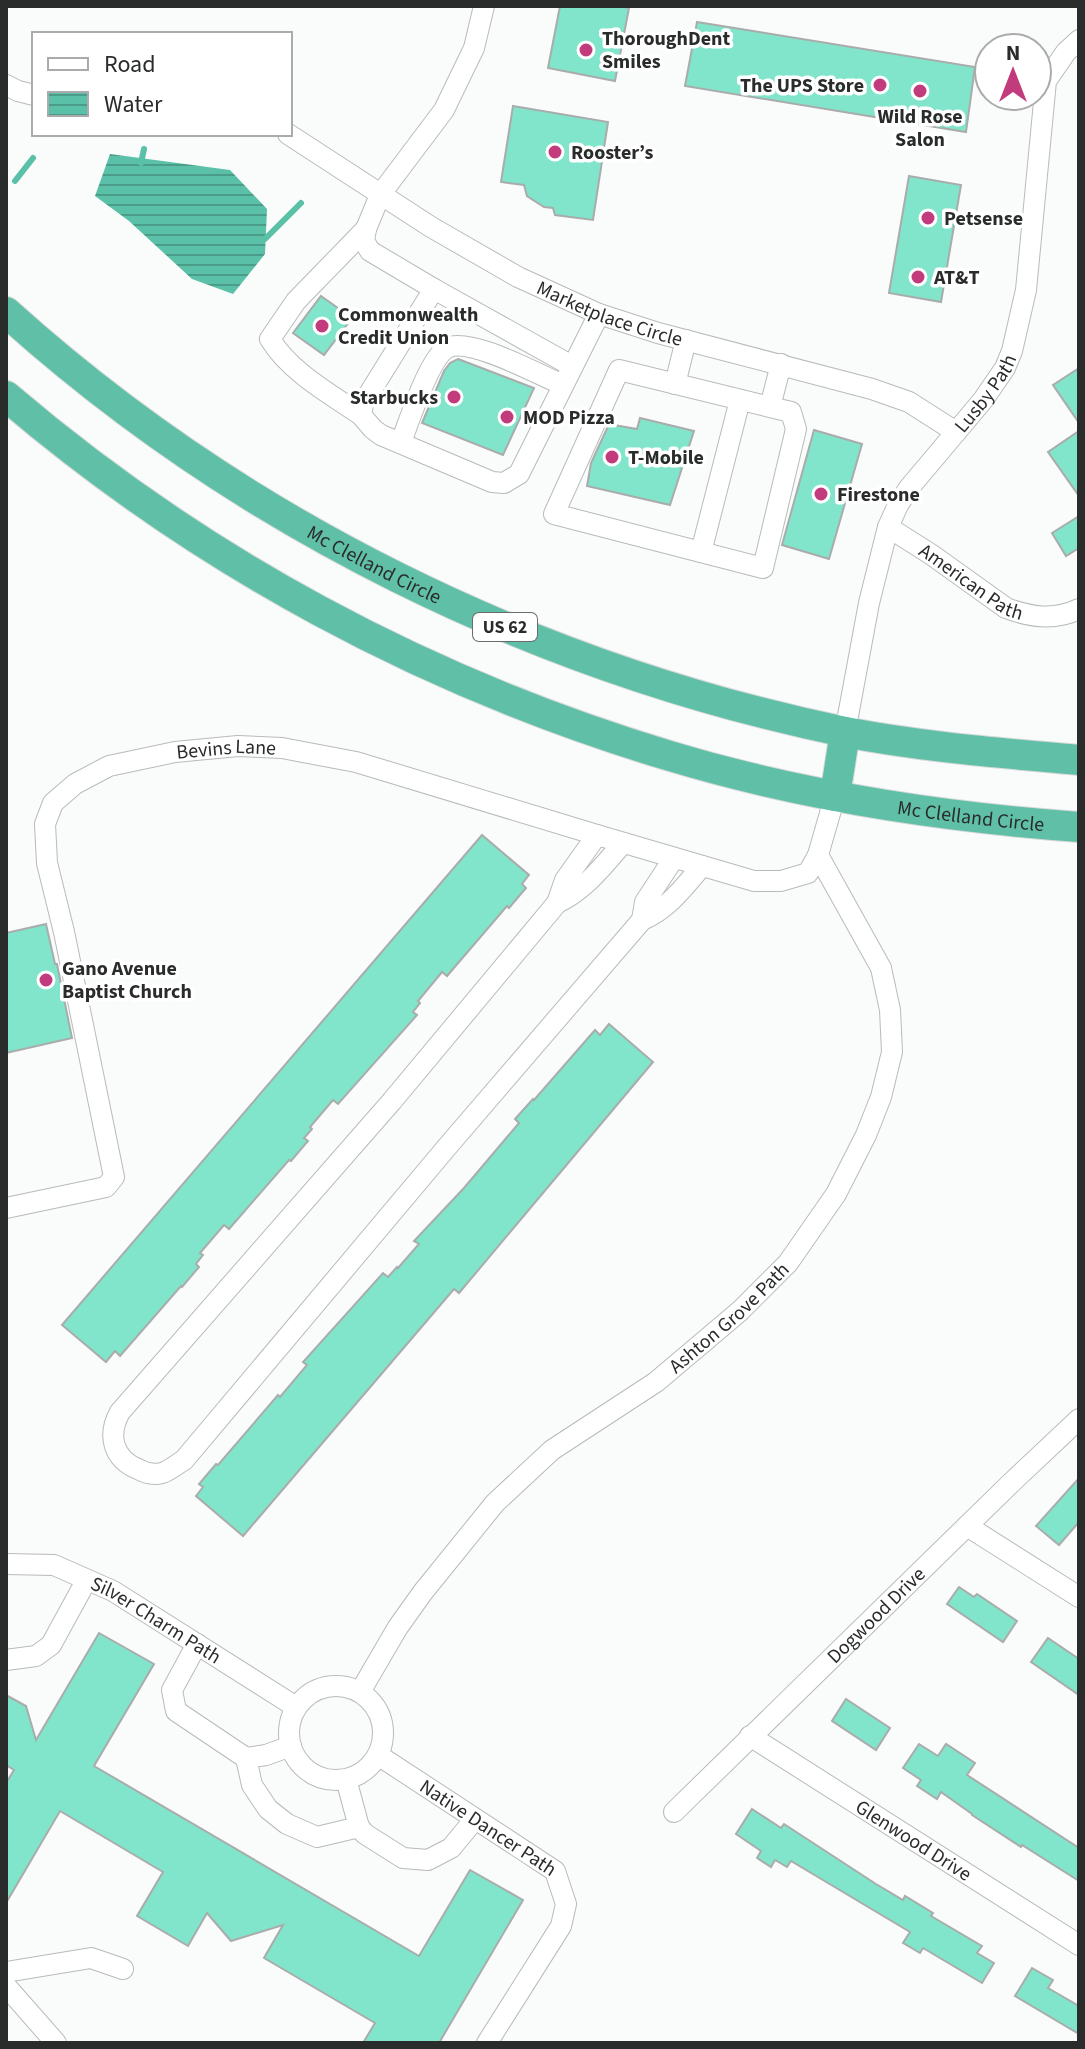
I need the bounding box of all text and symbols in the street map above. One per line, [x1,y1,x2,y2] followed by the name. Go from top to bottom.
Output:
[602,25,730,76] place label: ThoroughDent Smiles
[32,32,292,136] legend
[973,32,1053,112] north arrow
[1006,37,1020,69] text: N
[577,41,595,59] marker: ThoroughDent Smiles
[104,47,156,82] text: Road
[740,72,864,100] place label: The UPS Store
[871,76,889,94] marker: The UPS Store
[911,82,929,100] marker: Wild Rose Salon
[104,87,163,122] text: Water
[877,103,963,154] place label: Wild Rose Salon
[571,139,654,167] place label: Rooster’s
[546,143,564,161] marker: Rooster’s
[944,205,1023,233] place label: Petsense
[919,209,937,227] marker: Petsense
[933,264,980,292] place label: AT&T
[909,268,927,286] marker: AT&T
[532,274,686,354] street label: Marketplace Circle
[338,301,478,352] place label: Commonwealth Credit Union
[313,317,331,335] marker: Commonwealth Credit Union
[948,350,1024,439] street label: Lusby Path
[350,384,438,412] place label: Starbucks
[445,388,463,406] marker: Starbucks
[523,404,615,432] place label: MOD Pizza
[498,408,516,426] marker: MOD Pizza
[628,444,704,472] place label: T-Mobile
[603,448,621,466] marker: T-Mobile
[837,481,920,509] place label: Firestone
[812,485,830,503] marker: Firestone
[302,519,446,612] street label: Mc Clelland Circle
[913,537,1026,628] street label: American Path
[473,613,537,641] road number: US 62
[175,733,277,767] street label: Bevins Lane
[895,794,1045,839] street label: Mc Clelland Circle
[62,955,192,1006] place label: Gano Avenue Baptist Church
[37,971,55,989] marker: Gano Avenue Baptist Church
[663,1256,796,1380] street label: Ashton Grove Path
[821,1561,932,1670] street label: Dogwood Drive
[86,1570,226,1671] street label: Silver Charm Path
[414,1773,562,1883] street label: Native Dancer Path
[850,1793,977,1888] street label: Glenwood Drive

